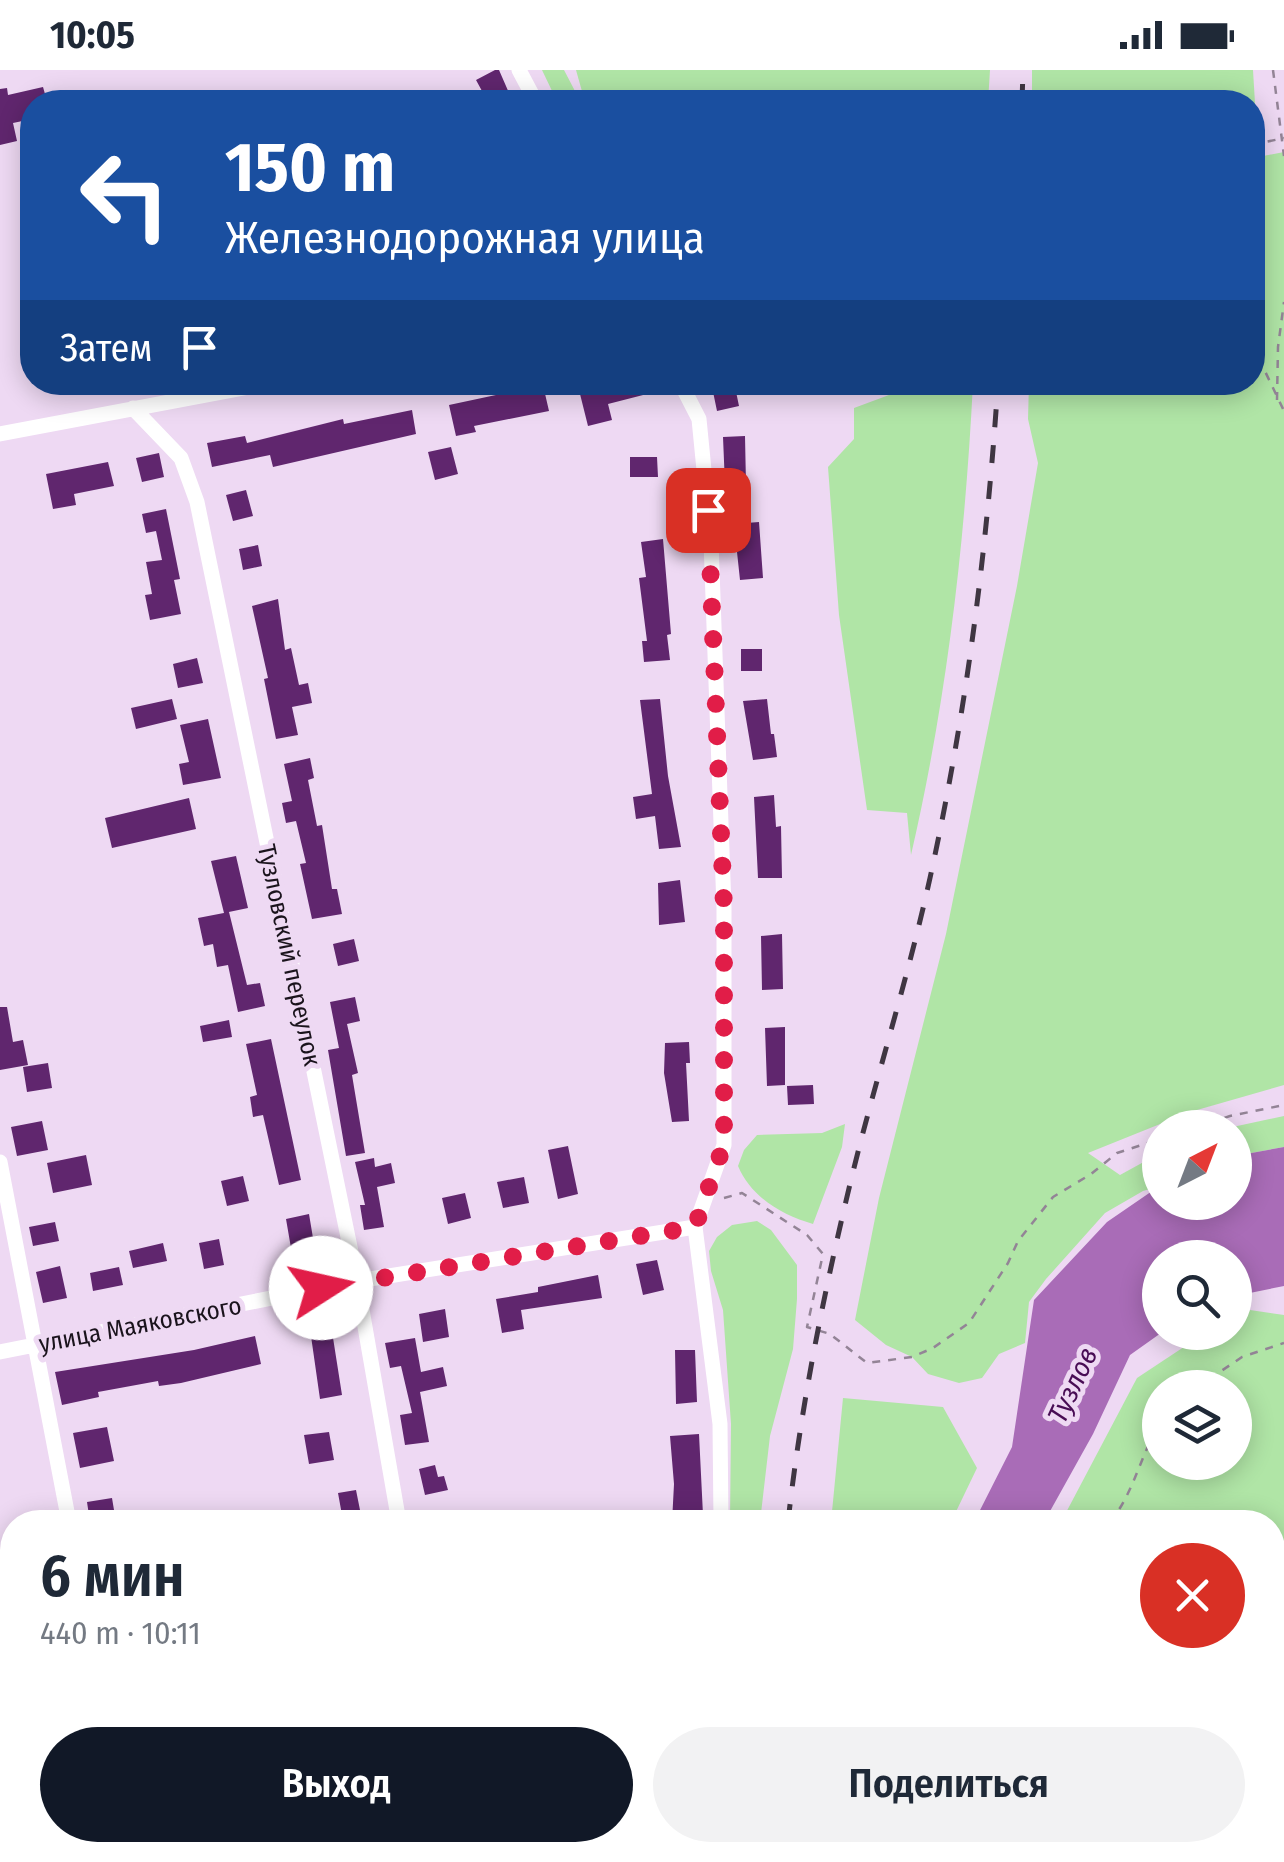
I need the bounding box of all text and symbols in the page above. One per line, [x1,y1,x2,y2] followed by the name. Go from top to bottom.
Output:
[50,12,135,58] text: 10:05
[225,126,395,210] text: 150 m
[60,130,190,260] icon: left
[225,211,705,265] text: Железнодорожная улица
[172,320,227,375] icon: arrive
[60,325,152,371] text: Затем
[666,468,751,553] pin
[681,483,736,538] icon: arrive
[251,842,327,1069] street label: Тузловский переулок
[1142,1110,1252,1220] north arrow
[1142,1110,1252,1480] map controls
[269,1236,373,1340] position arrow
[1142,1240,1252,1350] button: search
[36,1291,244,1359] street label: улица Маяковского
[1041,1342,1104,1428] water label: Тузлов
[1142,1370,1252,1480] button: layers
[40,1540,185,1612] text: 6 мин
[1140,1543,1245,1648] button: close
[40,1614,201,1652] text: 440 m · 10:11
[40,1727,633,1842] button: Выход
[653,1727,1245,1842] button: Поделиться

